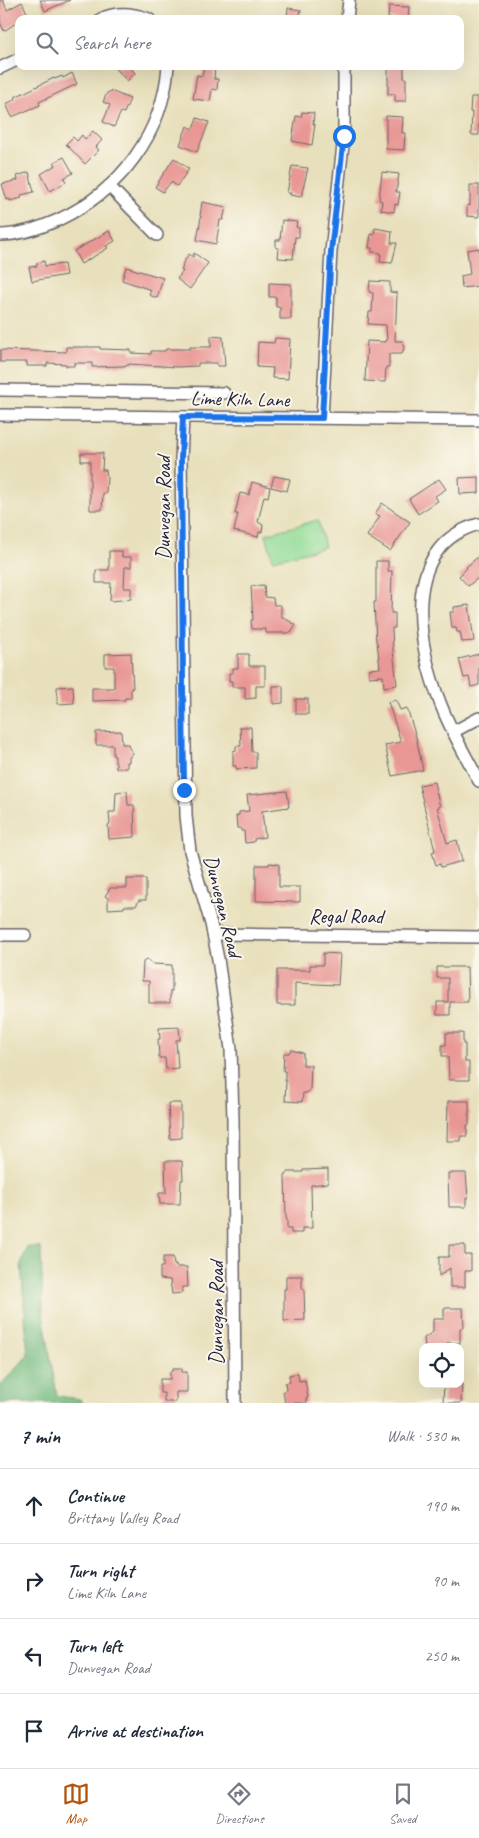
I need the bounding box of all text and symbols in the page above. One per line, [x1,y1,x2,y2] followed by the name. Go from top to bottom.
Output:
[15,15,464,70] search box
[33,29,61,57] icon: search
[73,31,150,55] text: Search here
[333,125,356,148] route start
[190,386,291,412] street label: Lime Kiln Lane
[151,453,176,560] street label: Dunvegan Road
[173,779,196,802] route end
[198,853,248,962] street label: Dunvegan Road
[309,904,386,929] street label: Regal Road
[204,1258,229,1365] street label: Dunvegan Road
[419,1343,464,1388] map controls
[419,1343,464,1388] button: locate
[20,1423,60,1449] text: 7 min
[387,1426,459,1446] text: Walk · 530 m
[67,1484,124,1508] text: Continue
[20,1492,48,1520] icon: ahead
[425,1496,459,1516] text: 190 m
[67,1508,178,1528] text: Brittany Valley Road
[67,1559,134,1583] text: Turn right
[20,1567,48,1595] icon: right
[432,1571,459,1591] text: 90 m
[67,1583,146,1603] text: Lime Kiln Lane
[67,1634,122,1658] text: Turn left
[20,1642,48,1670] icon: left
[425,1646,459,1666] text: 250 m
[67,1658,150,1678] text: Dunvegan Road
[20,1717,48,1745] icon: arrive
[67,1719,203,1743] text: Arrive at destination
[62,1780,90,1827] tab: Map
[215,1780,264,1827] tab: Directions
[389,1780,417,1827] tab: Saved

